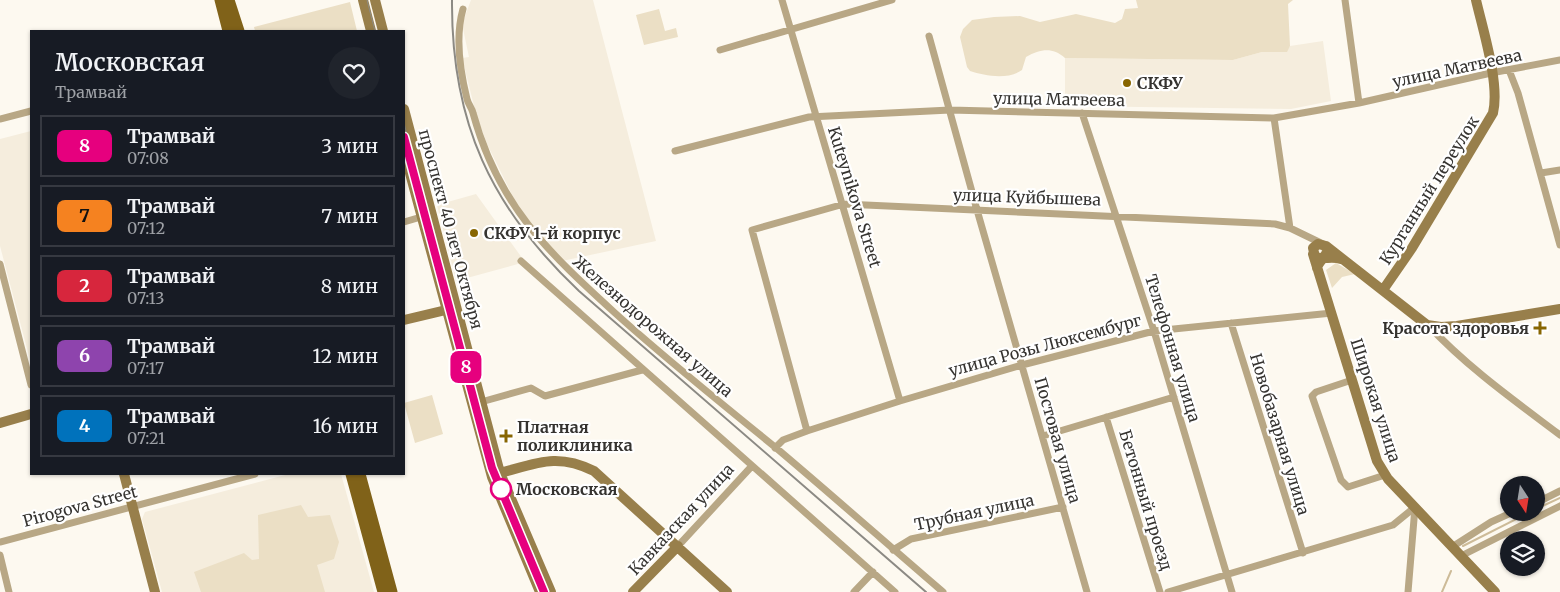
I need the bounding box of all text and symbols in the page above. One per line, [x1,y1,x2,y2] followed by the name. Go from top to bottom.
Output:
[1391,44,1524,91] street label: улица Матвеева
[55,47,205,78] text: Московская
[328,47,380,99] button: heart
[1137,73,1183,93] place label: СКФУ
[1121,77,1133,89] marker: СКФУ
[55,82,127,102] text: Трамвай
[993,88,1125,110] street label: улица Матвеева
[1375,112,1483,268] street label: Курганный переулок
[127,124,215,148] text: Трамвай
[824,124,886,271] street label: Kuteynikova Street
[415,127,487,331] street label: проспект 40 лет Октября
[79,134,90,157] text: 8
[321,134,378,158] text: 3 мин
[127,148,169,168] text: 07:08
[953,184,1102,210] street label: улица Куйбышева
[127,194,215,218] text: Трамвай
[79,204,90,227] text: 7
[321,204,378,228] text: 7 мин
[127,218,165,238] text: 07:12
[484,223,621,243] place label: СКФУ 1-й корпус
[468,227,480,239] marker: СКФУ 1-й корпус
[569,251,737,401] street label: Железнодорожная улица
[127,264,215,288] text: Трамвай
[1141,272,1205,425] street label: Телефонная улица
[79,274,90,297] text: 2
[321,274,378,298] text: 8 мин
[127,288,165,308] text: 07:13
[946,310,1144,380] street label: улица Розы Люксембург
[1382,318,1529,338] place label: Красота здоровья
[1533,321,1547,335] marker: Красота здоровья
[127,334,215,358] text: Трамвай
[1347,335,1406,465] street label: Широкая улица
[79,344,90,367] text: 6
[312,344,378,368] text: 12 мин
[450,351,482,383] line badge: 8
[1246,351,1314,518] street label: Новобазарная улица
[460,355,472,378] text: 8
[127,358,164,378] text: 07:17
[1030,375,1086,506] street label: Постовая улица
[127,404,215,428] text: Трамвай
[79,414,90,437] text: 4
[313,414,378,438] text: 16 мин
[517,417,633,455] place label: Платная поликлиника
[1115,427,1177,573] street label: Бетонный проезд
[127,428,165,448] text: 07:21
[499,429,513,443] marker: Платная поликлиника
[624,459,738,579] street label: Кавказская улица
[1500,476,1545,521] north arrow
[1500,476,1545,576] map controls
[490,478,512,500] marker: Московская
[516,479,618,499] place label: Московская
[21,481,140,531] street label: Pirogova Street
[912,489,1036,534] street label: Трубная улица
[1500,531,1545,576] button: layers

